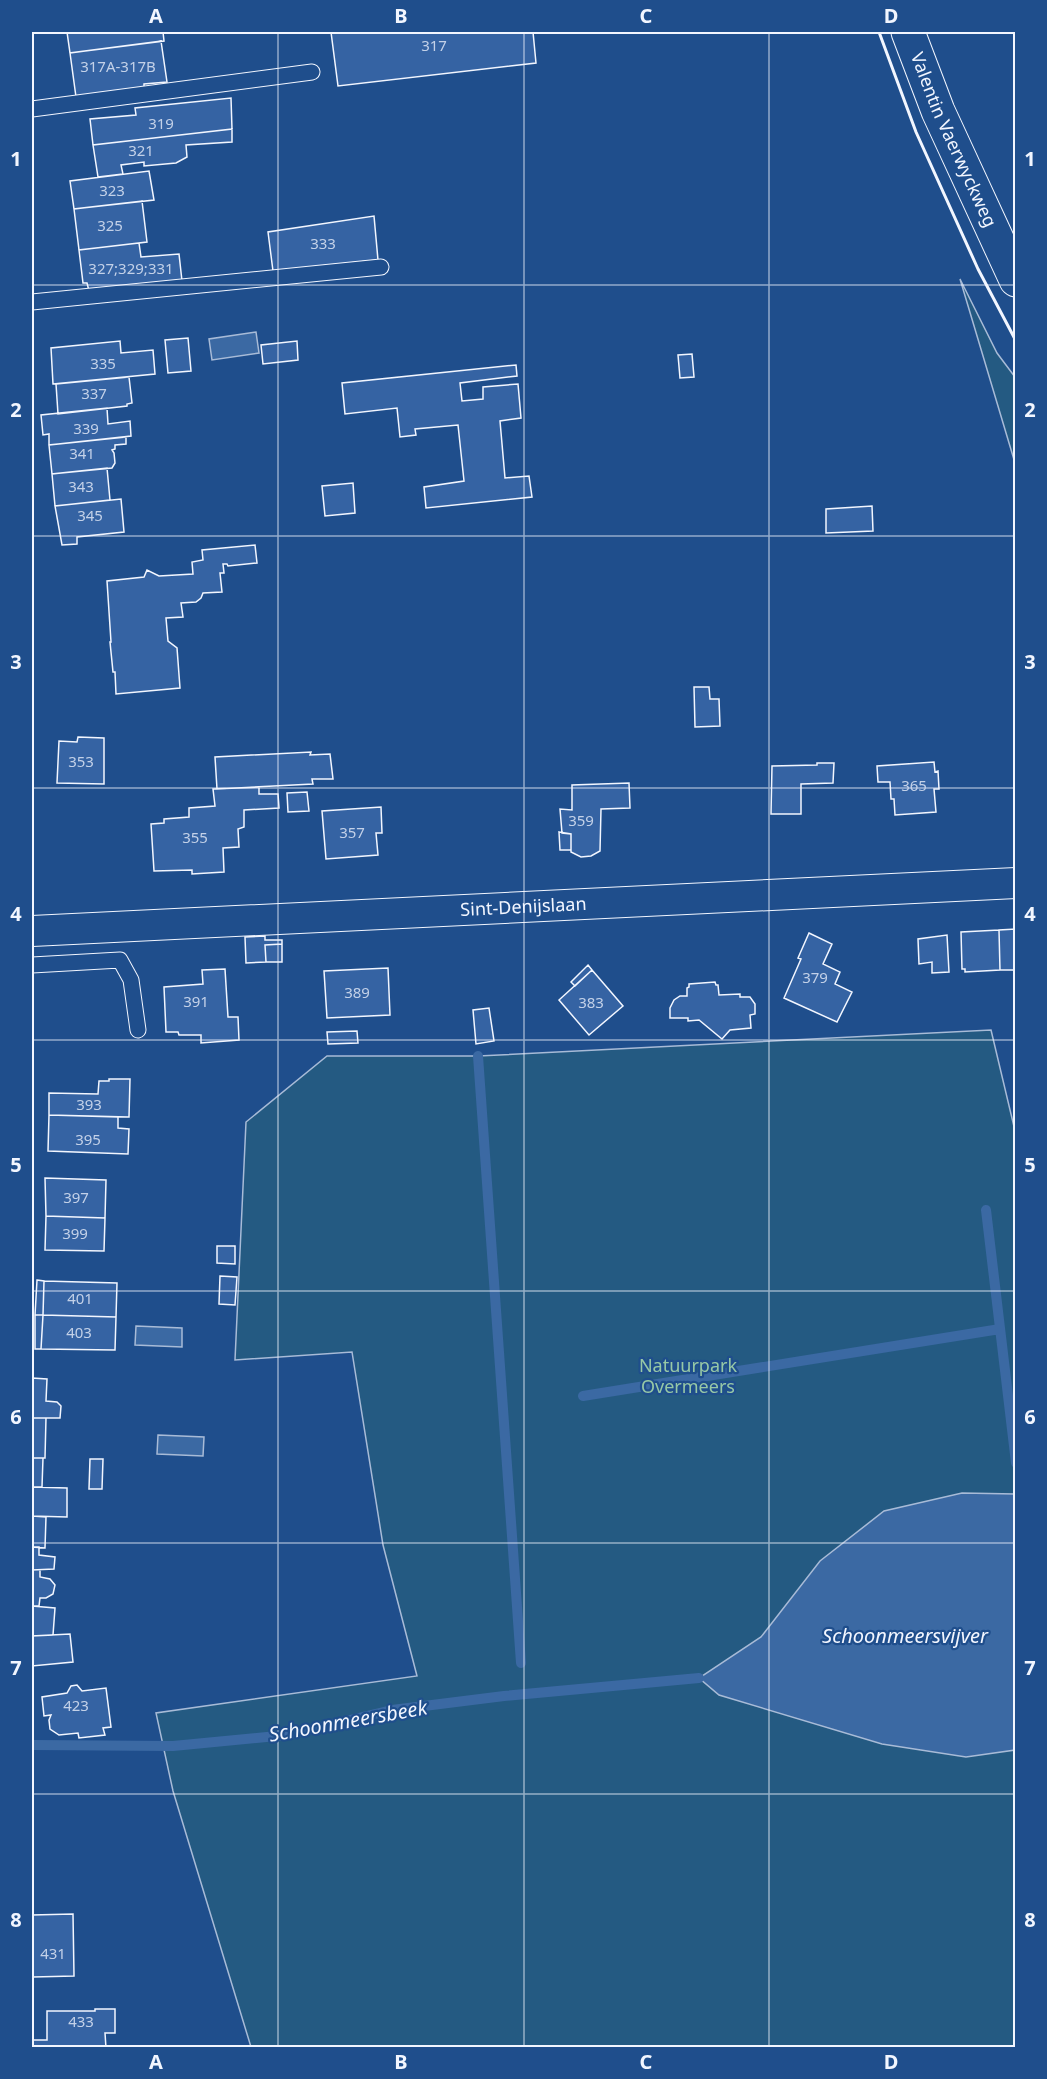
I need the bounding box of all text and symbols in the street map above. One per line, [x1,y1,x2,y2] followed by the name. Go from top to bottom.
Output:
[149,2,163,29] text: A
[394,2,408,29] text: B
[640,2,653,29] text: C
[884,2,898,29] text: D
[421,35,447,55] house number: 317
[906,49,1003,231] street label: Valentin Vaerwyckweg
[80,56,156,76] house number: 317A-317B
[148,113,174,133] house number: 319
[128,140,154,160] house number: 321
[10,145,22,172] text: 1
[1024,145,1036,172] text: 1
[99,180,125,200] house number: 323
[97,215,123,235] house number: 325
[310,233,336,253] house number: 333
[88,258,174,278] house number: 327;329;331
[90,353,116,373] house number: 335
[81,383,107,403] house number: 337
[10,396,22,423] text: 2
[1024,396,1036,423] text: 2
[73,418,99,438] house number: 339
[69,443,95,463] house number: 341
[68,476,94,496] house number: 343
[77,505,103,525] house number: 345
[10,648,22,675] text: 3
[1024,648,1036,675] text: 3
[68,751,94,771] house number: 353
[901,775,927,795] house number: 365
[568,810,594,830] house number: 359
[339,822,365,842] house number: 357
[182,827,208,847] house number: 355
[460,891,587,921] street label: Sint-Denijslaan
[10,900,22,927] text: 4
[1024,900,1036,927] text: 4
[802,967,828,987] house number: 379
[344,982,370,1002] house number: 389
[183,991,209,1011] house number: 391
[578,992,604,1012] house number: 383
[76,1094,102,1114] house number: 393
[75,1129,101,1149] house number: 395
[10,1151,22,1178] text: 5
[1024,1151,1036,1178] text: 5
[63,1187,89,1207] house number: 397
[62,1223,88,1243] house number: 399
[67,1288,93,1308] house number: 401
[66,1322,92,1342] house number: 403
[639,1353,737,1398] park label: Natuurpark Overmeers
[10,1403,22,1430] text: 6
[1024,1403,1036,1430] text: 6
[822,1622,989,1649] water label: Schoonmeersvijver
[10,1654,22,1681] text: 7
[1024,1654,1036,1681] text: 7
[267,1693,430,1748] water label: Schoonmeersbeek
[63,1695,89,1715] house number: 423
[10,1906,22,1933] text: 8
[1024,1906,1036,1933] text: 8
[40,1943,66,1963] house number: 431
[68,2011,94,2031] house number: 433
[149,2048,163,2075] text: A
[394,2048,408,2075] text: B
[640,2048,653,2075] text: C
[884,2048,898,2075] text: D

